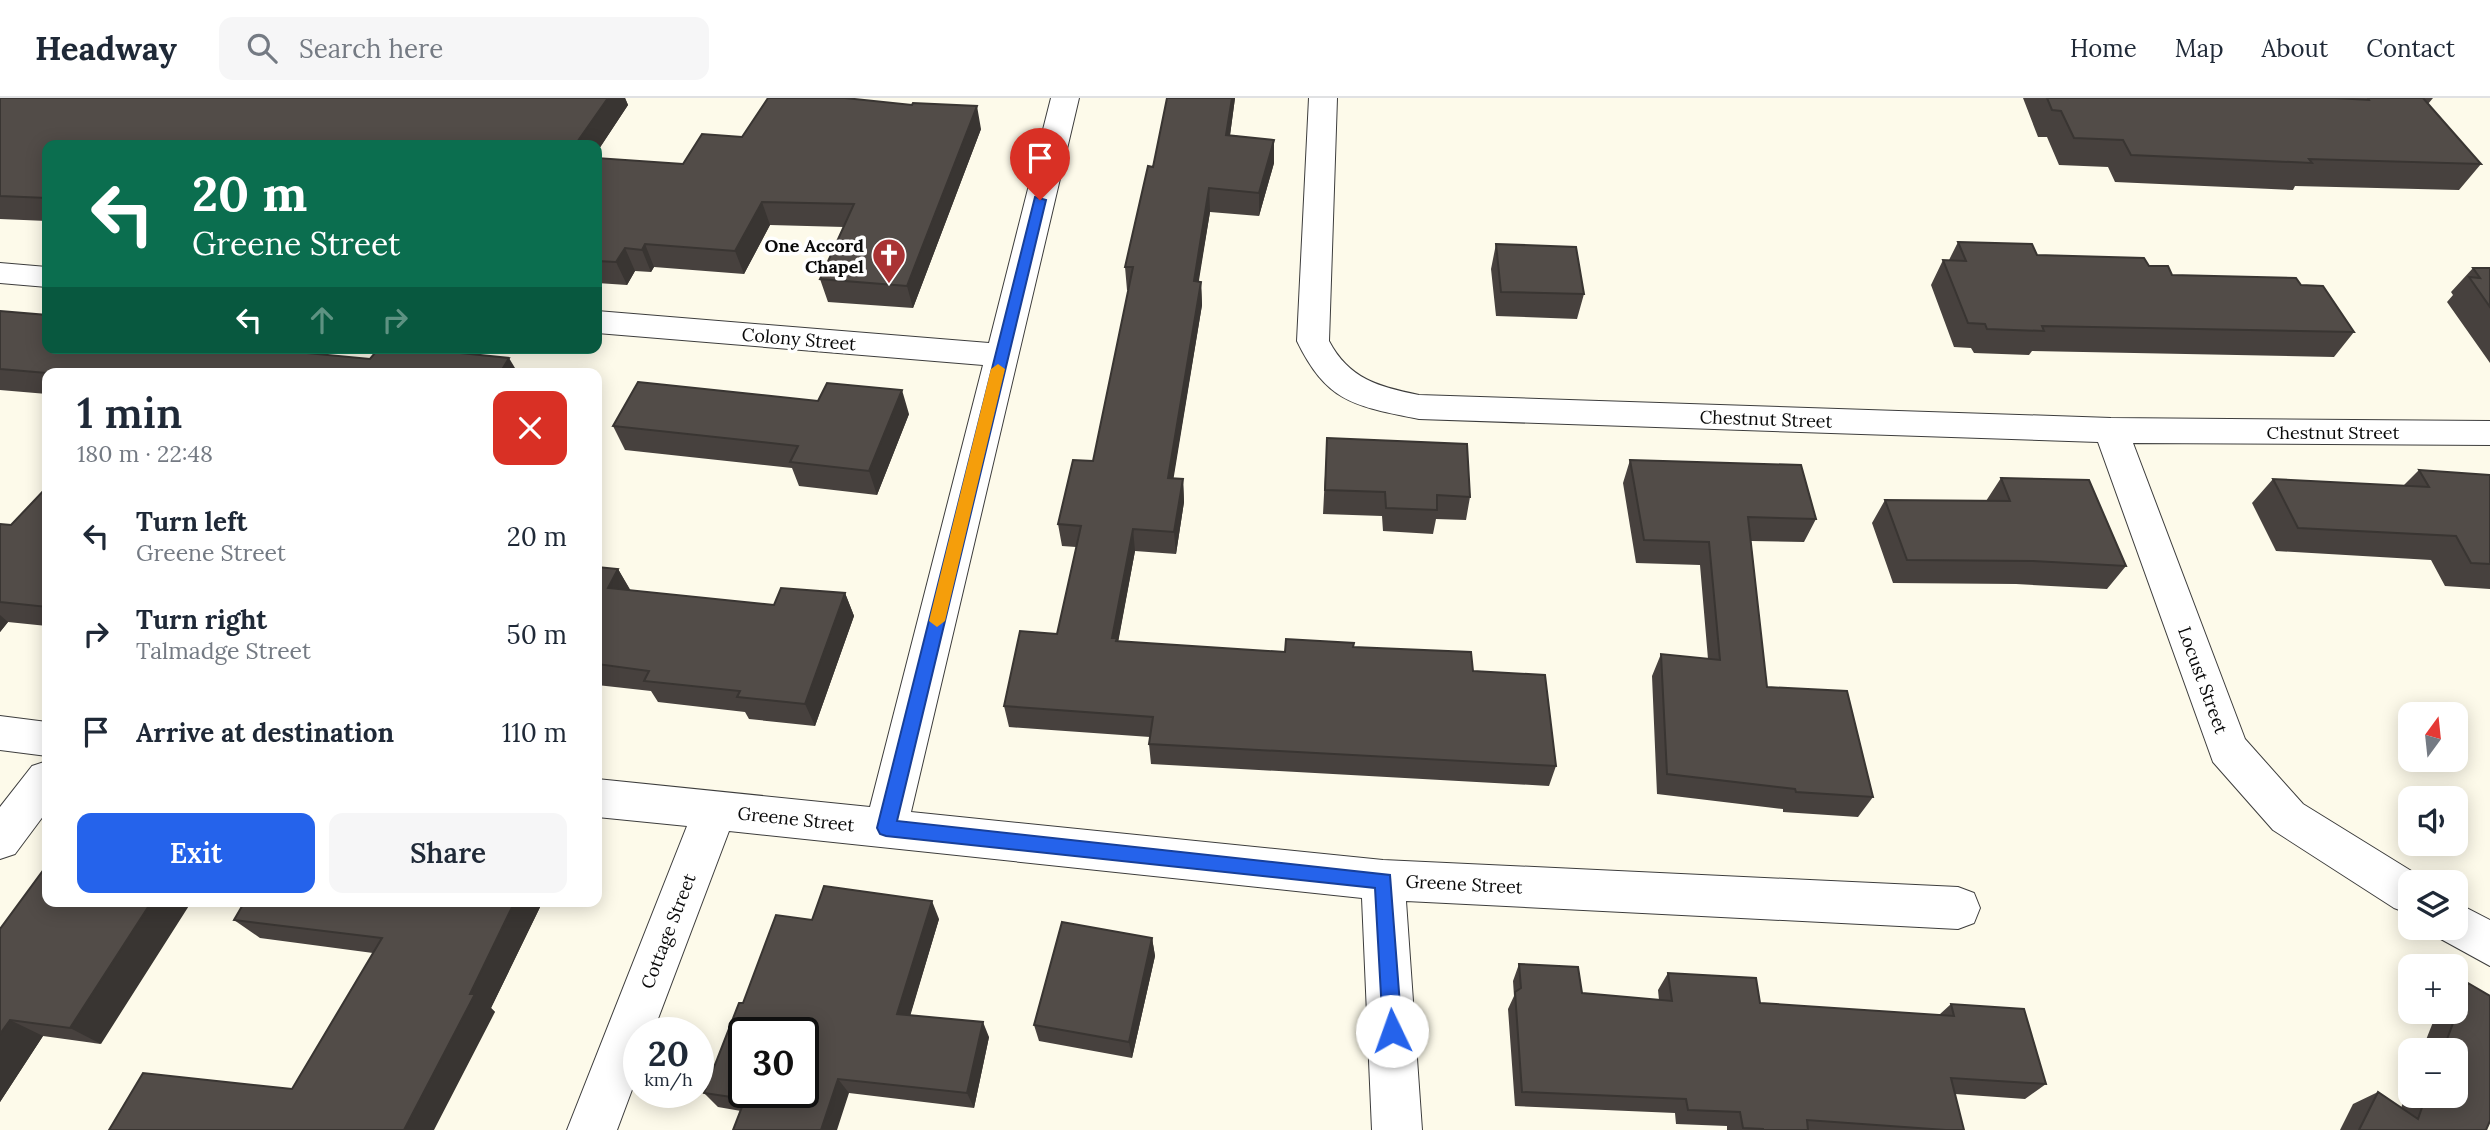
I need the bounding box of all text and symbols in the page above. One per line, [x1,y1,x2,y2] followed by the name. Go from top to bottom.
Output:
[219,17,709,80] search box
[35,27,177,69] text: Headway
[243,29,281,67] icon: search
[299,32,443,65] text: Search here
[2070,33,2137,64] text: Home
[2175,33,2224,64] text: Map
[2262,33,2328,64] text: About
[2366,33,2455,64] text: Contact
[1010,128,1070,200] pin
[1021,139,1059,177] icon: arrive
[192,162,307,224] text: 20 m
[77,168,168,259] icon: left
[192,223,400,264] text: Greene Street
[764,234,864,278] place label: One Accord Chapel
[870,236,908,285] church icon: One Accord Chapel
[230,301,268,339] icon: left
[303,301,341,339] icon: ahead
[376,301,414,339] icon: right
[741,323,857,355] street label: Colony Street
[77,386,182,440] text: 1 min
[493,391,567,465] button: close
[1699,405,1833,433] street label: Chestnut Street
[2267,421,2399,444] street label: Chestnut Street
[77,439,213,468] text: 180 m · 22:48
[136,505,247,538] text: Turn left
[77,517,115,555] icon: left
[507,520,567,553] text: 20 m
[136,538,286,567] text: Greene Street
[136,603,267,636] text: Turn right
[77,615,115,653] icon: right
[507,618,567,651] text: 50 m
[2173,623,2233,737] street label: Locust Street
[136,636,311,665] text: Talmadge Street
[2398,702,2468,772] north arrow
[2398,702,2468,1108] map controls
[77,713,115,751] icon: arrive
[136,716,394,749] text: Arrive at destination
[502,716,567,749] text: 110 m
[2398,786,2468,856] button: sound
[737,801,856,837] street label: Greene Street
[77,813,315,893] button: Exit
[329,813,567,893] button: Share
[1405,869,1523,899] street label: Greene Street
[635,870,701,992] street label: Cottage Street
[2398,870,2468,940] button: layers
[2398,954,2468,1024] button: +
[1355,994,1429,1068] position arrow
[728,1017,819,1108] speed limit sign: 30
[648,1031,689,1076] text: 20
[2398,1038,2468,1108] button: −
[644,1068,693,1091] text: km/h

